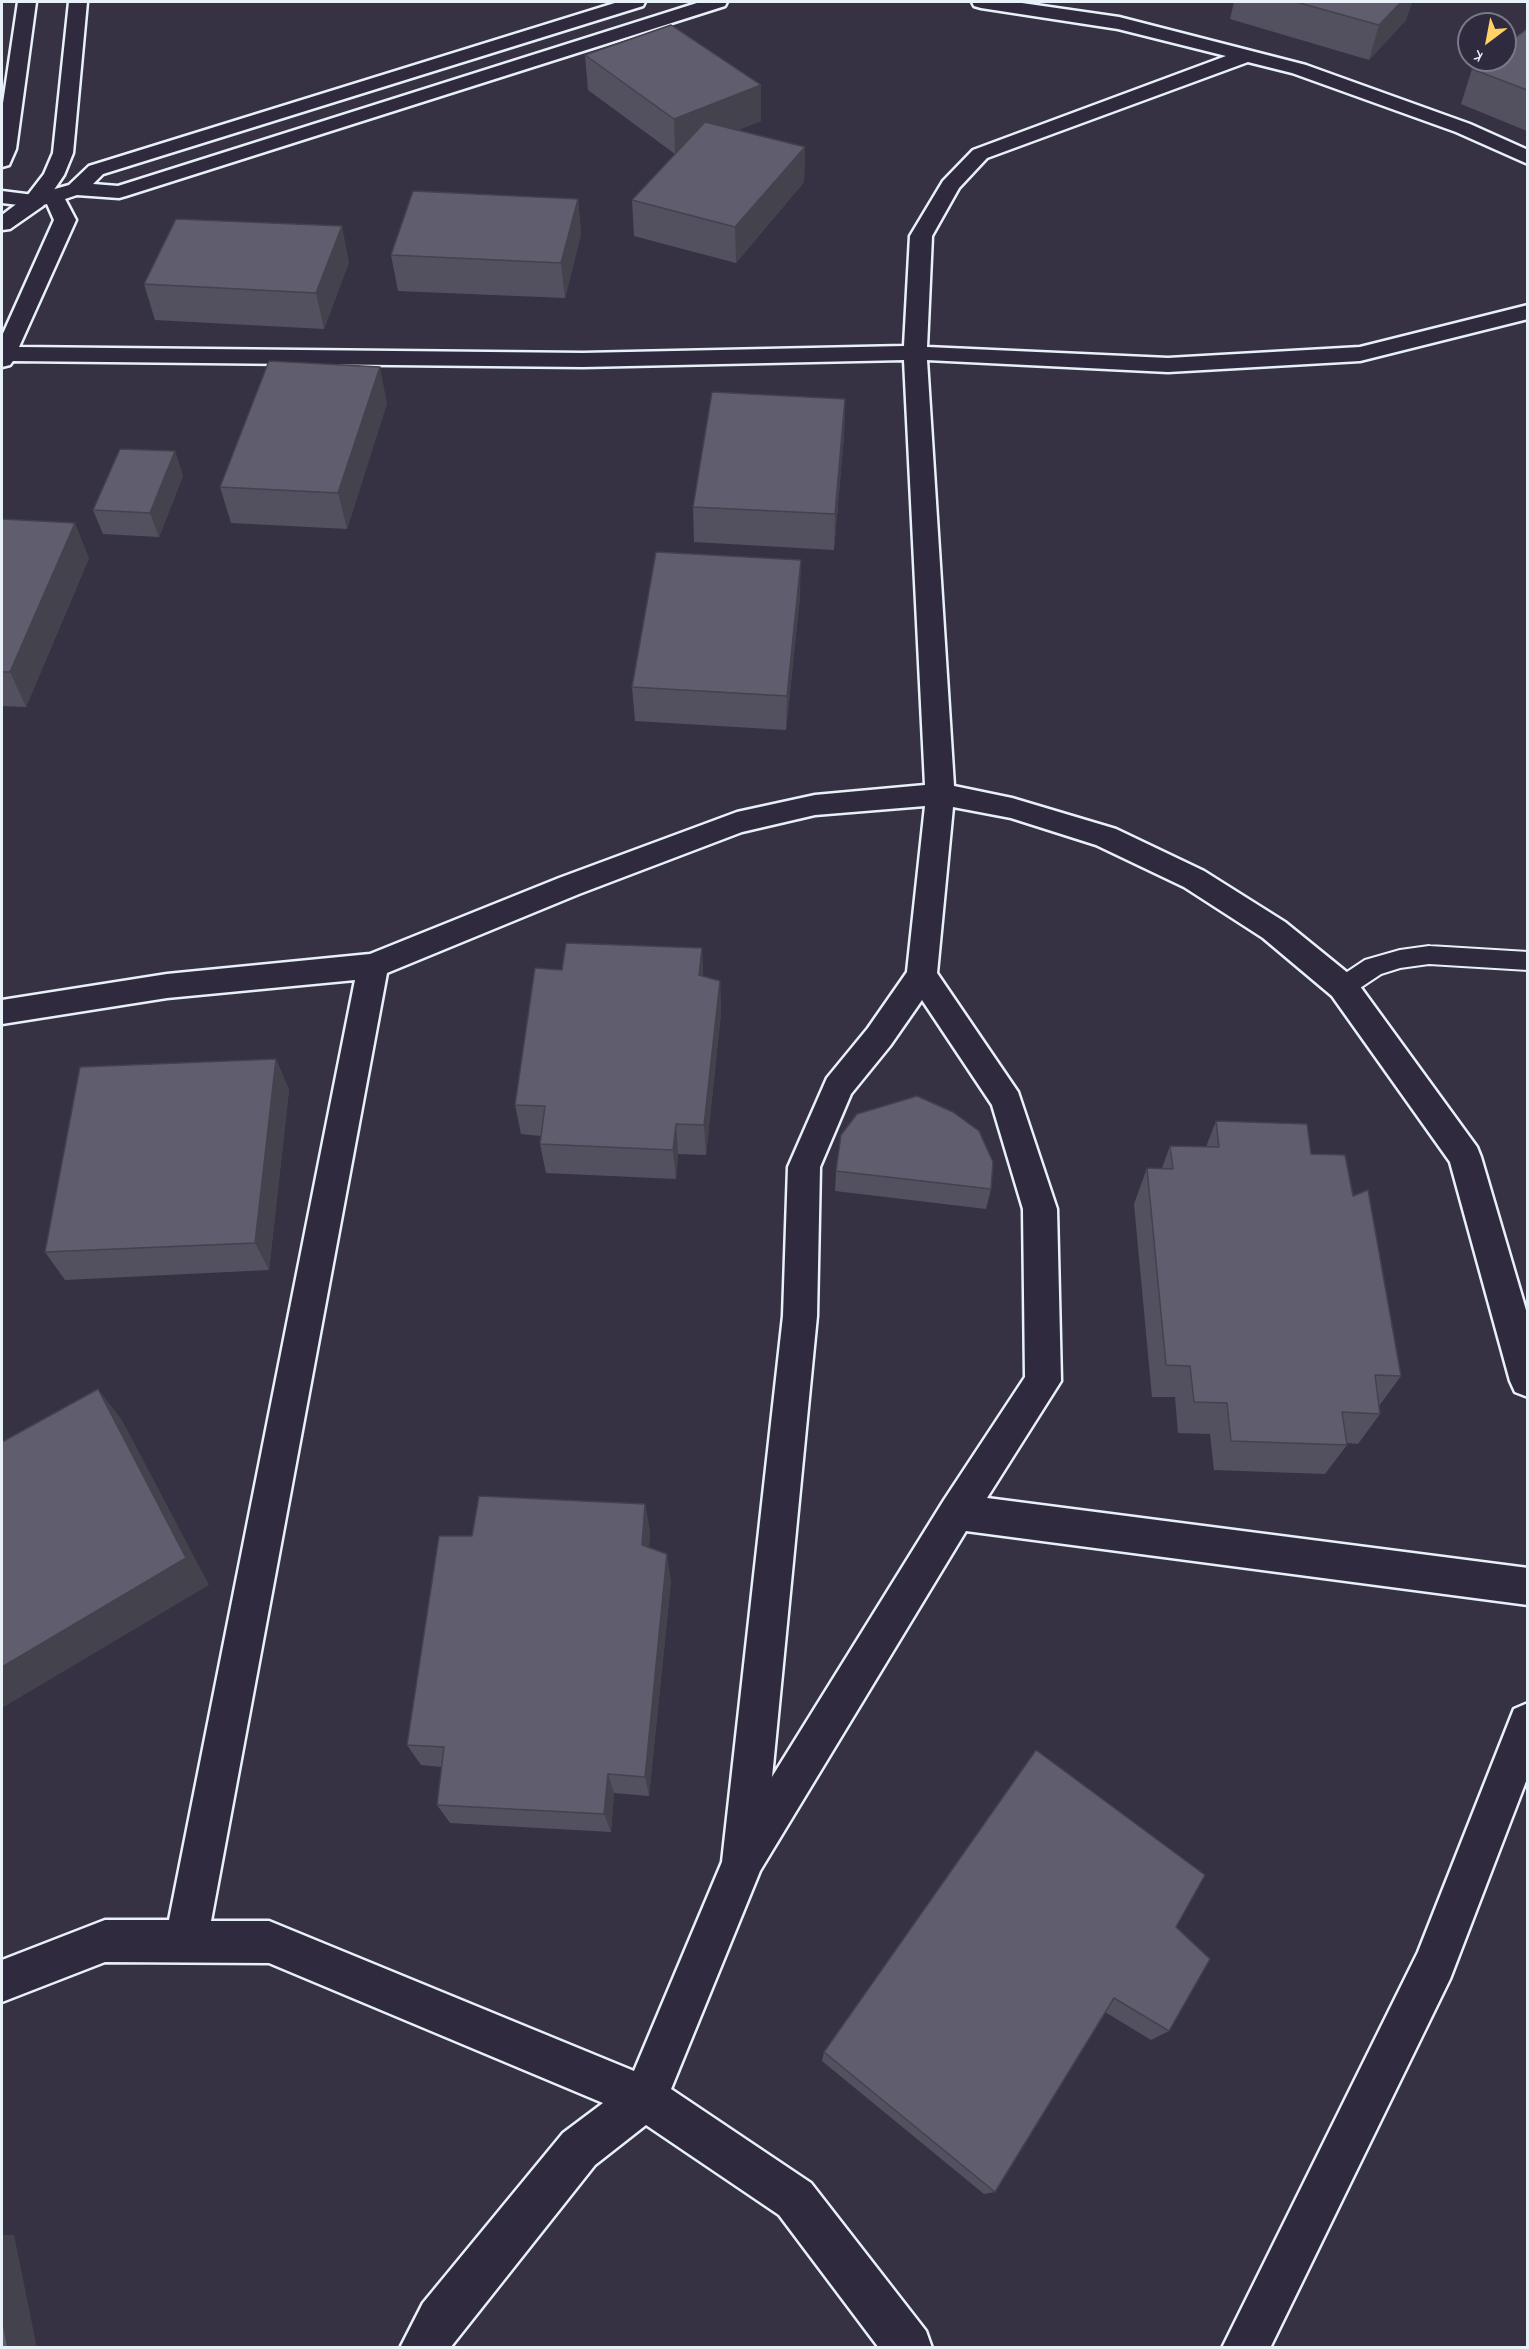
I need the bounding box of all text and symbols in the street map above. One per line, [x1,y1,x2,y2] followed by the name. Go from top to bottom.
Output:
[1457,12,1517,72] north arrow
[1469,43,1488,68] text: K

